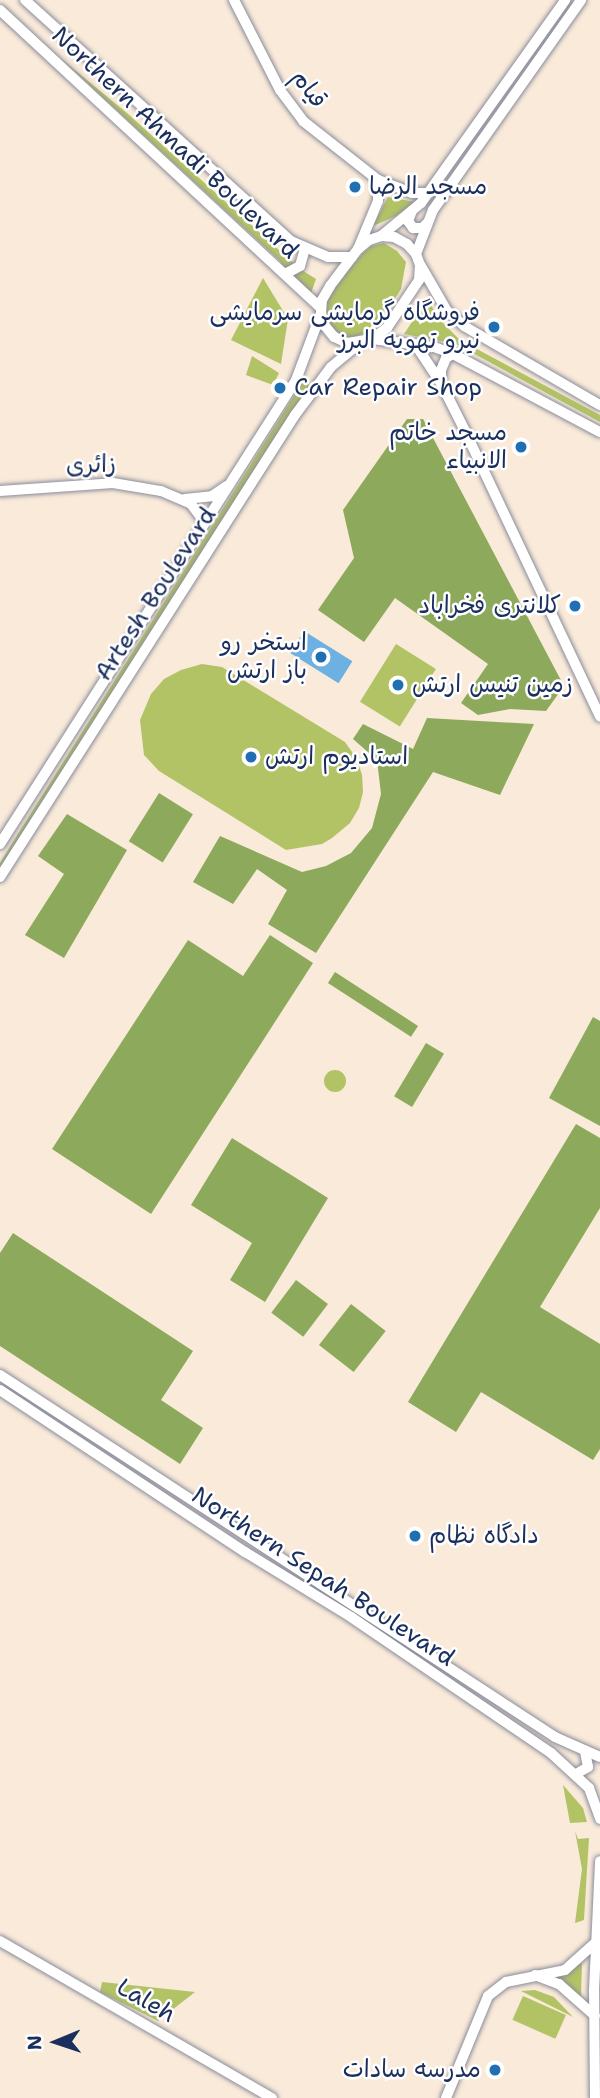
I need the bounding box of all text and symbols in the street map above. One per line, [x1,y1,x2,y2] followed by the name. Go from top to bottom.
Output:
[46,21,304,265] street label: Northern Ahmadi Boulevard
[285,64,333,114] street label: قیام
[369,173,487,201] place label: مسجد الرضا
[347,179,363,195] marker: مسجد الرضا
[210,299,480,355] place label: فروشگاه گرمایشی سرمایشی نیرو تهویه البرز
[486,319,502,335] marker: فروشگاه گرمایشی سرمایشی نیرو تهویه البرز
[294,374,482,402] place label: Car Repair Shop
[272,380,288,396] marker: Car Repair Shop
[389,419,507,475] place label: مسجد خاتم الانبیاء
[513,439,529,455] marker: مسجد خاتم الانبیاء
[66,450,116,480] street label: زائری
[89,502,223,686] street label: Artesh Boulevard
[418,592,561,620] place label: کلانتری فخراباد
[567,598,583,614] marker: کلانتری فخراباد
[221,629,307,685] place label: استخر رو باز ارتش
[313,649,329,665] marker: استخر رو باز ارتش
[412,671,573,699] place label: زمین تنیس ارتش
[390,677,406,693] marker: زمین تنیس ارتش
[265,743,408,771] place label: استادیوم ارتش
[243,749,259,765] marker: استادیوم ارتش
[186,1481,460,1673] street label: Northern Sepah Boulevard
[429,1522,539,1550] place label: دادگاه نظام
[407,1528,423,1544] marker: دادگاه نظام
[111,1973,181,2029] street label: Laleh
[21,2007,91,2077] north arrow
[22,2035,47,2051] text: N
[343,2056,481,2084] place label: مدرسه سادات
[487,2062,503,2078] marker: مدرسه سادات

